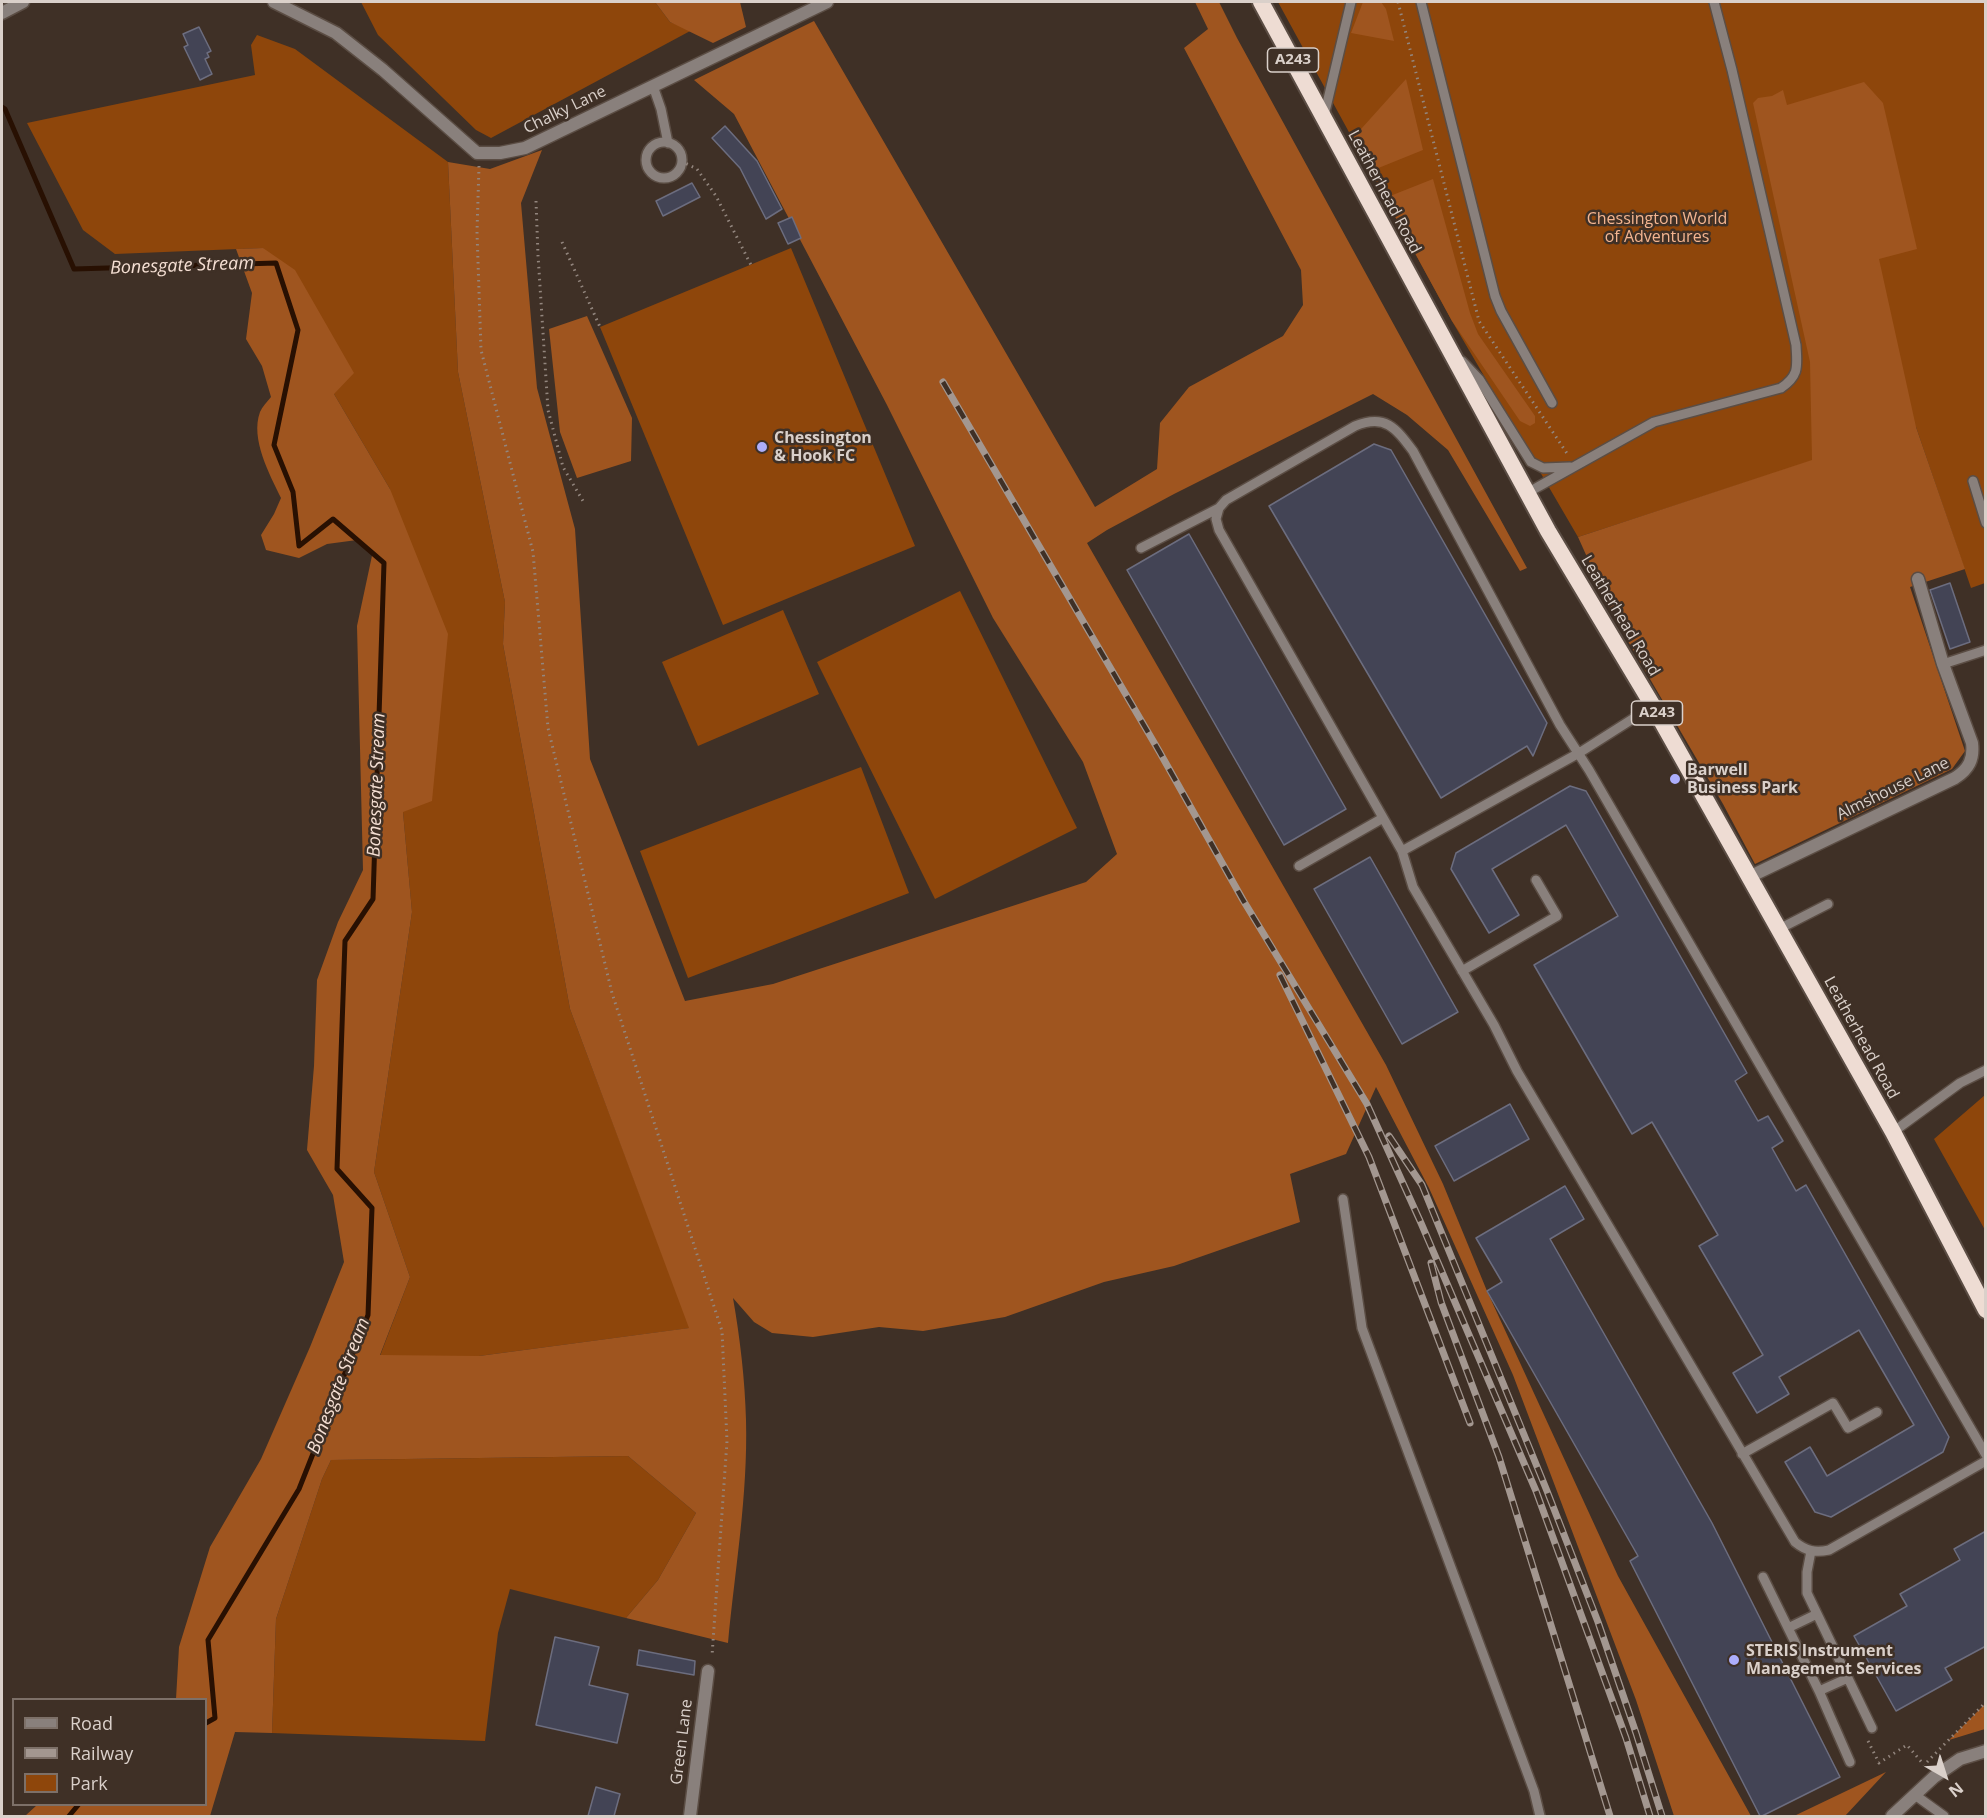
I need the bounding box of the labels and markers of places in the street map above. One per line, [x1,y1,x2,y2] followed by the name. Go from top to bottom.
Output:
[774,428,872,466] place label: Chessington & Hook FC
[755,440,769,454] marker: Chessington & Hook FC
[1687,760,1798,798] place label: Barwell Business Park
[1668,772,1682,786] marker: Barwell Business Park
[1746,1641,1921,1679] place label: STERIS Instrument Management Services
[1727,1653,1741,1667] marker: STERIS Instrument Management Services

